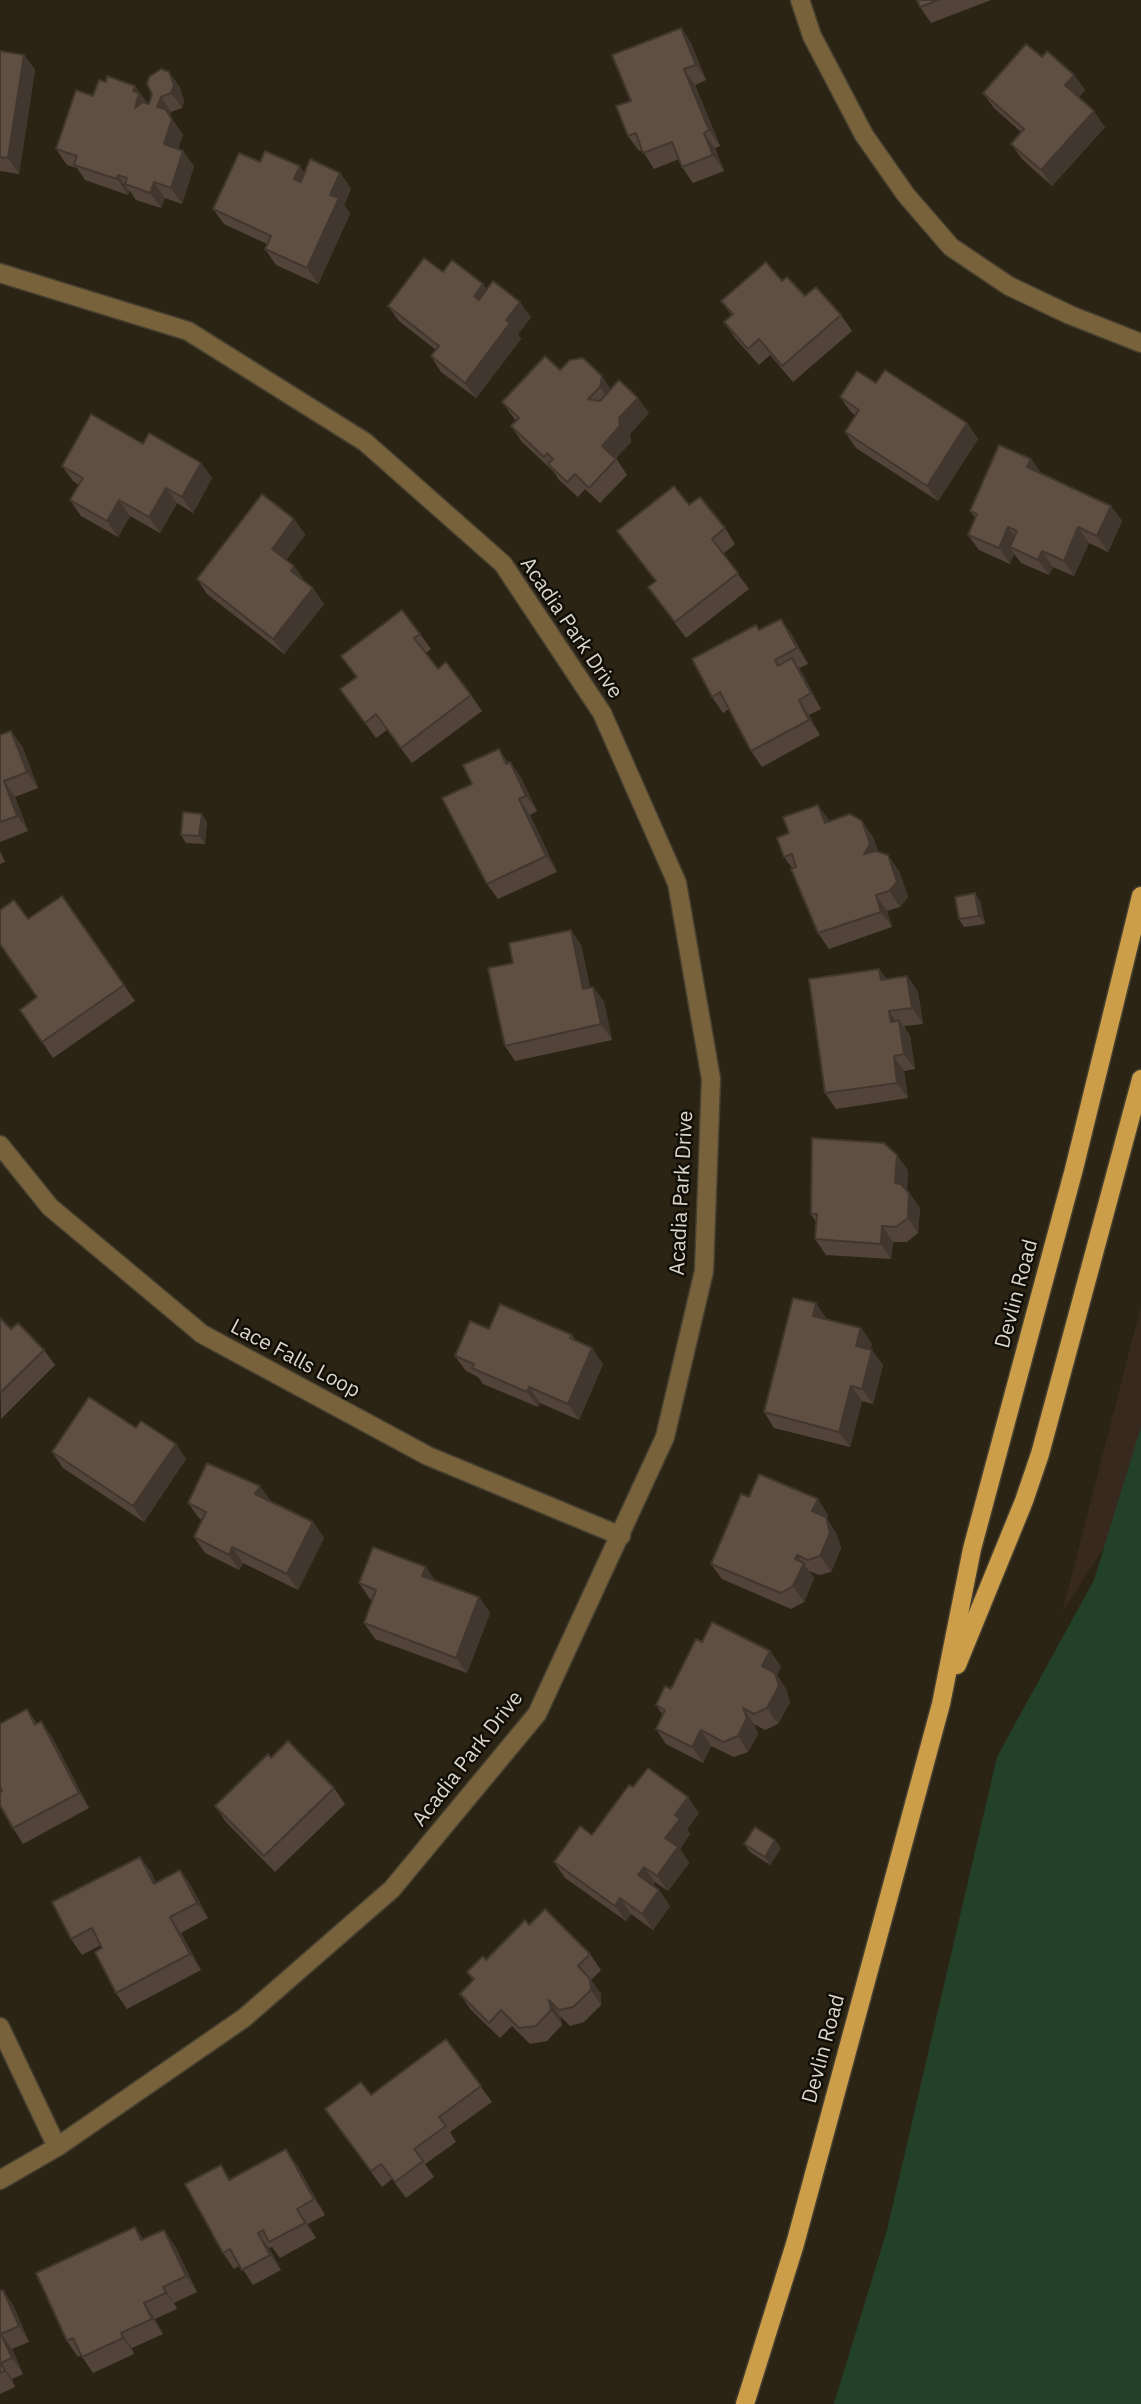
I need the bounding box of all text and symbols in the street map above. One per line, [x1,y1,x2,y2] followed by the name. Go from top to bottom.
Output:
[514,553,628,703] street label: Acadia Park Drive
[665,1110,699,1276] street label: Acadia Park Drive
[990,1237,1044,1351] street label: Devlin Road
[226,1314,364,1404] street label: Lace Falls Loop
[407,1686,529,1832] street label: Acadia Park Drive
[797,1992,851,2106] street label: Devlin Road

